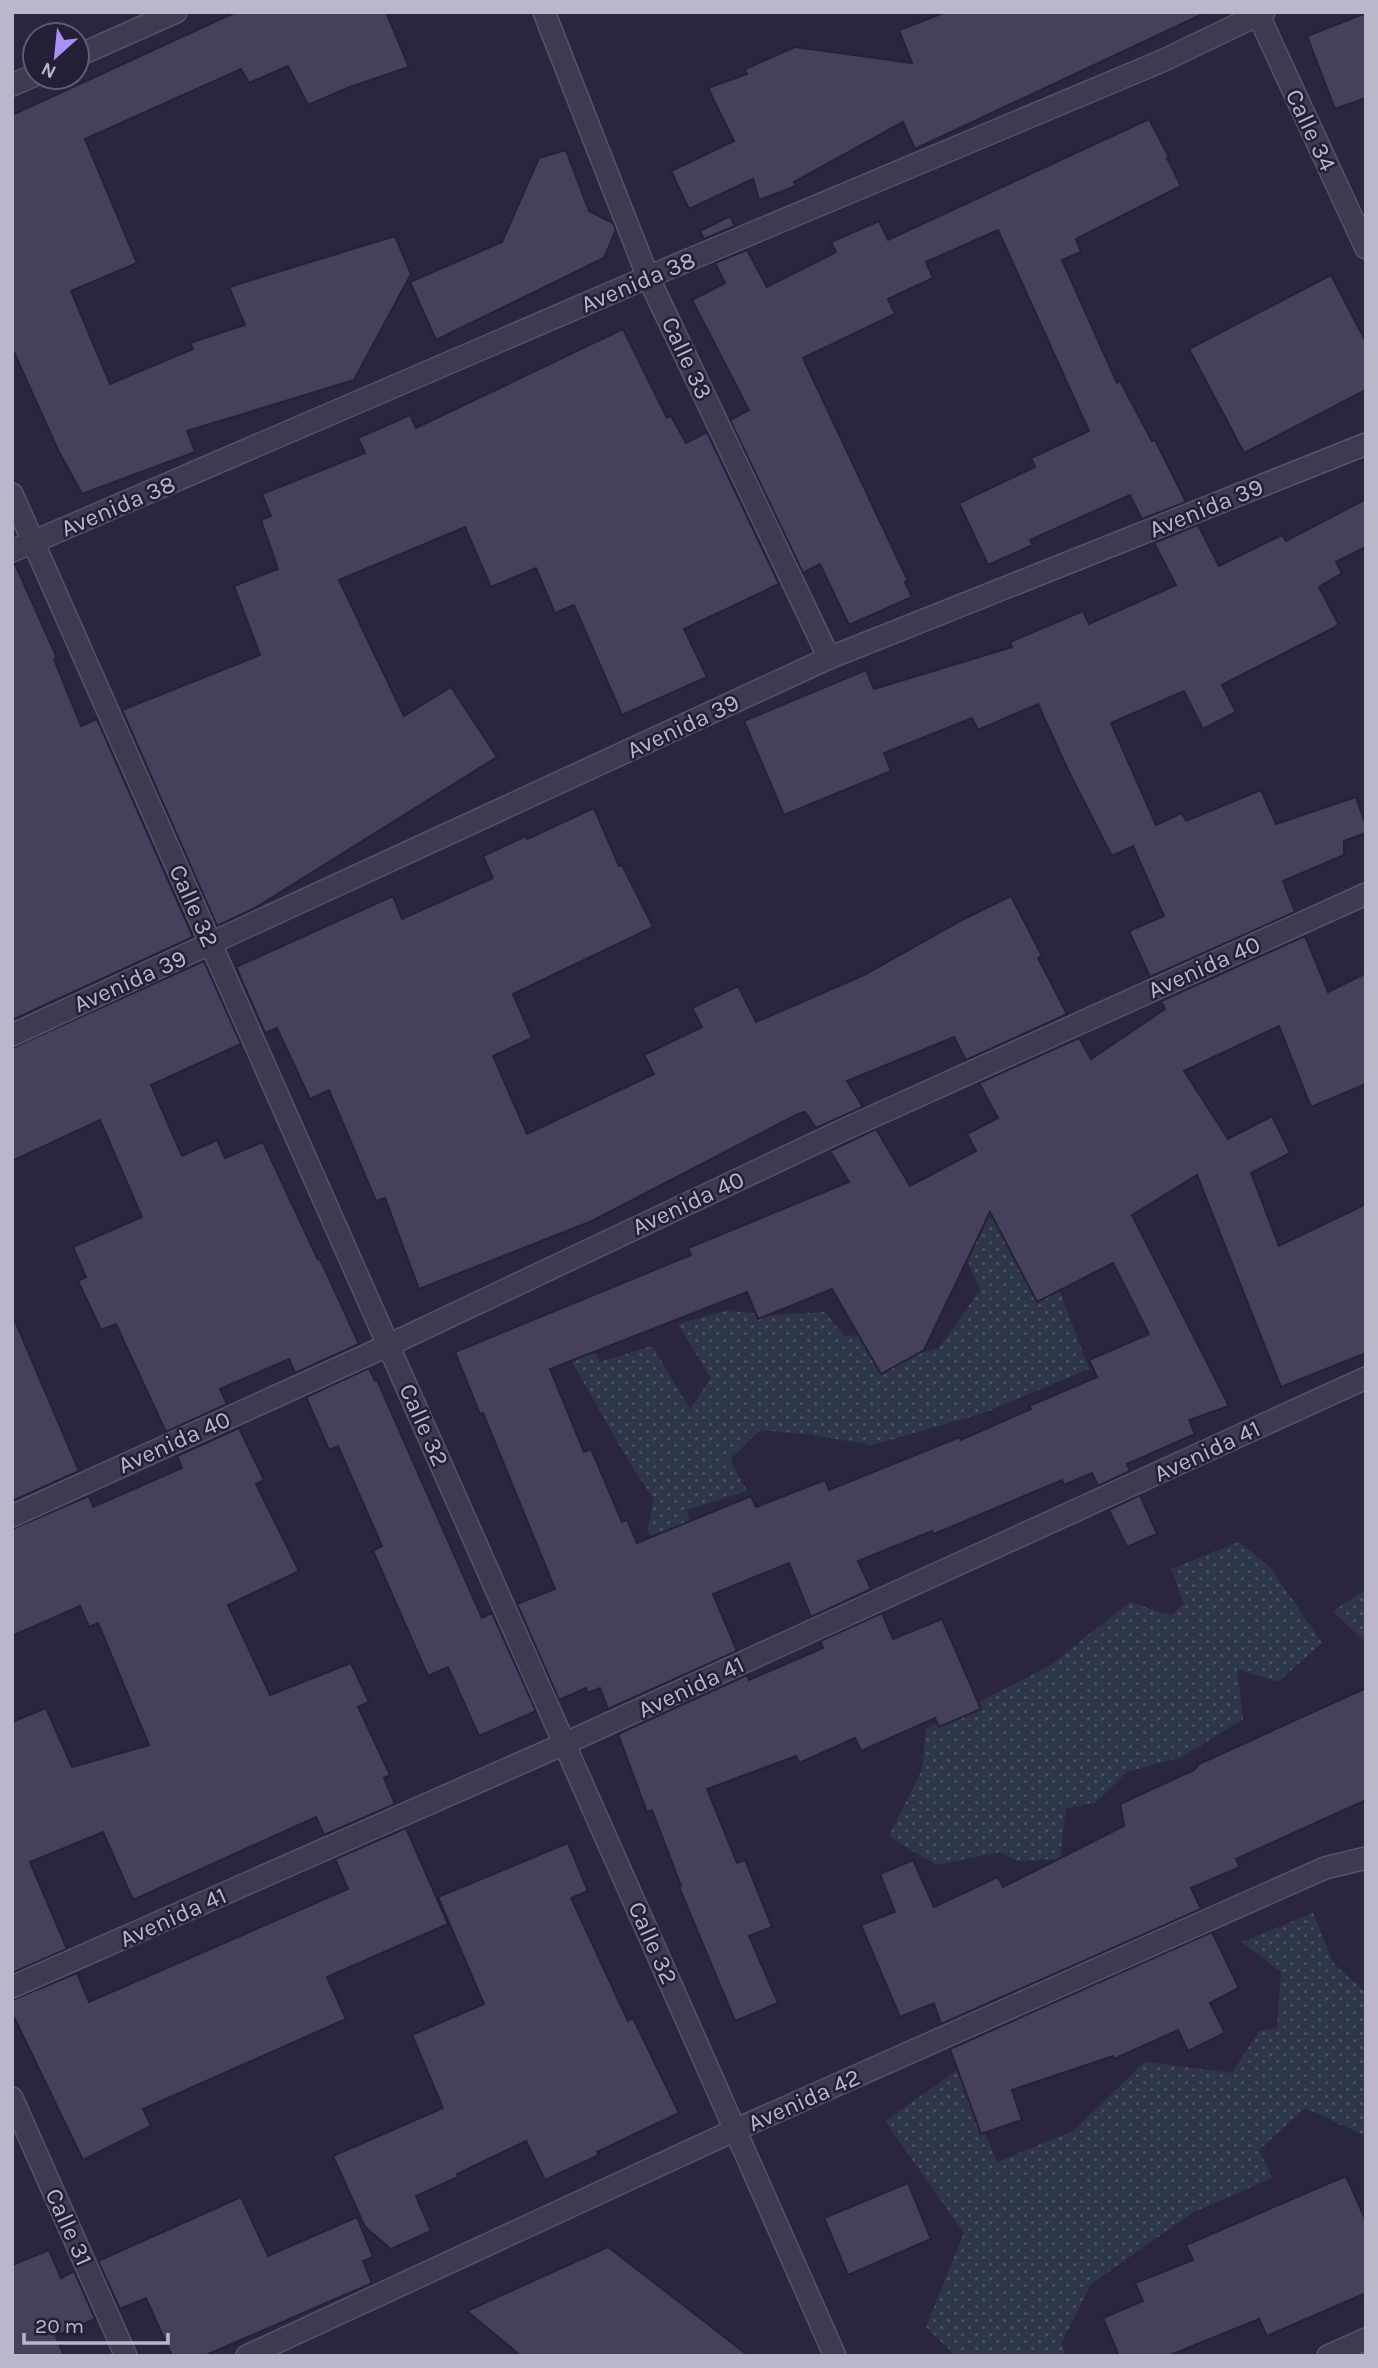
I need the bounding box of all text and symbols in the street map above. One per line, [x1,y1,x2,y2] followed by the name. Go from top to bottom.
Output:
[21,21,91,91] north arrow
[38,57,60,83] text: N
[1280,85,1342,175] street label: Calle 34
[577,245,699,319] street label: Avenida 38
[656,312,718,404] street label: Calle 33
[57,469,179,543] street label: Avenida 38
[1145,472,1267,544] street label: Avenida 39
[622,688,744,764] street label: Avenida 39
[163,860,225,952] street label: Calle 32
[1143,930,1265,1004] street label: Avenida 40
[69,944,191,1018] street label: Avenida 39
[628,1165,748,1241] street label: Avenida 40
[393,1379,455,1471] street label: Calle 32
[113,1405,235,1479] street label: Avenida 40
[1150,1414,1264,1488] street label: Avenida 41
[634,1650,748,1724] street label: Avenida 41
[115,1881,231,1953] street label: Avenida 41
[622,1897,684,1989] street label: Calle 32
[744,2063,864,2137] street label: Avenida 42
[40,2184,98,2270] street label: Calle 31
[24,2302,168,2346] scale bar
[35,2314,84,2338] text: 20 m

